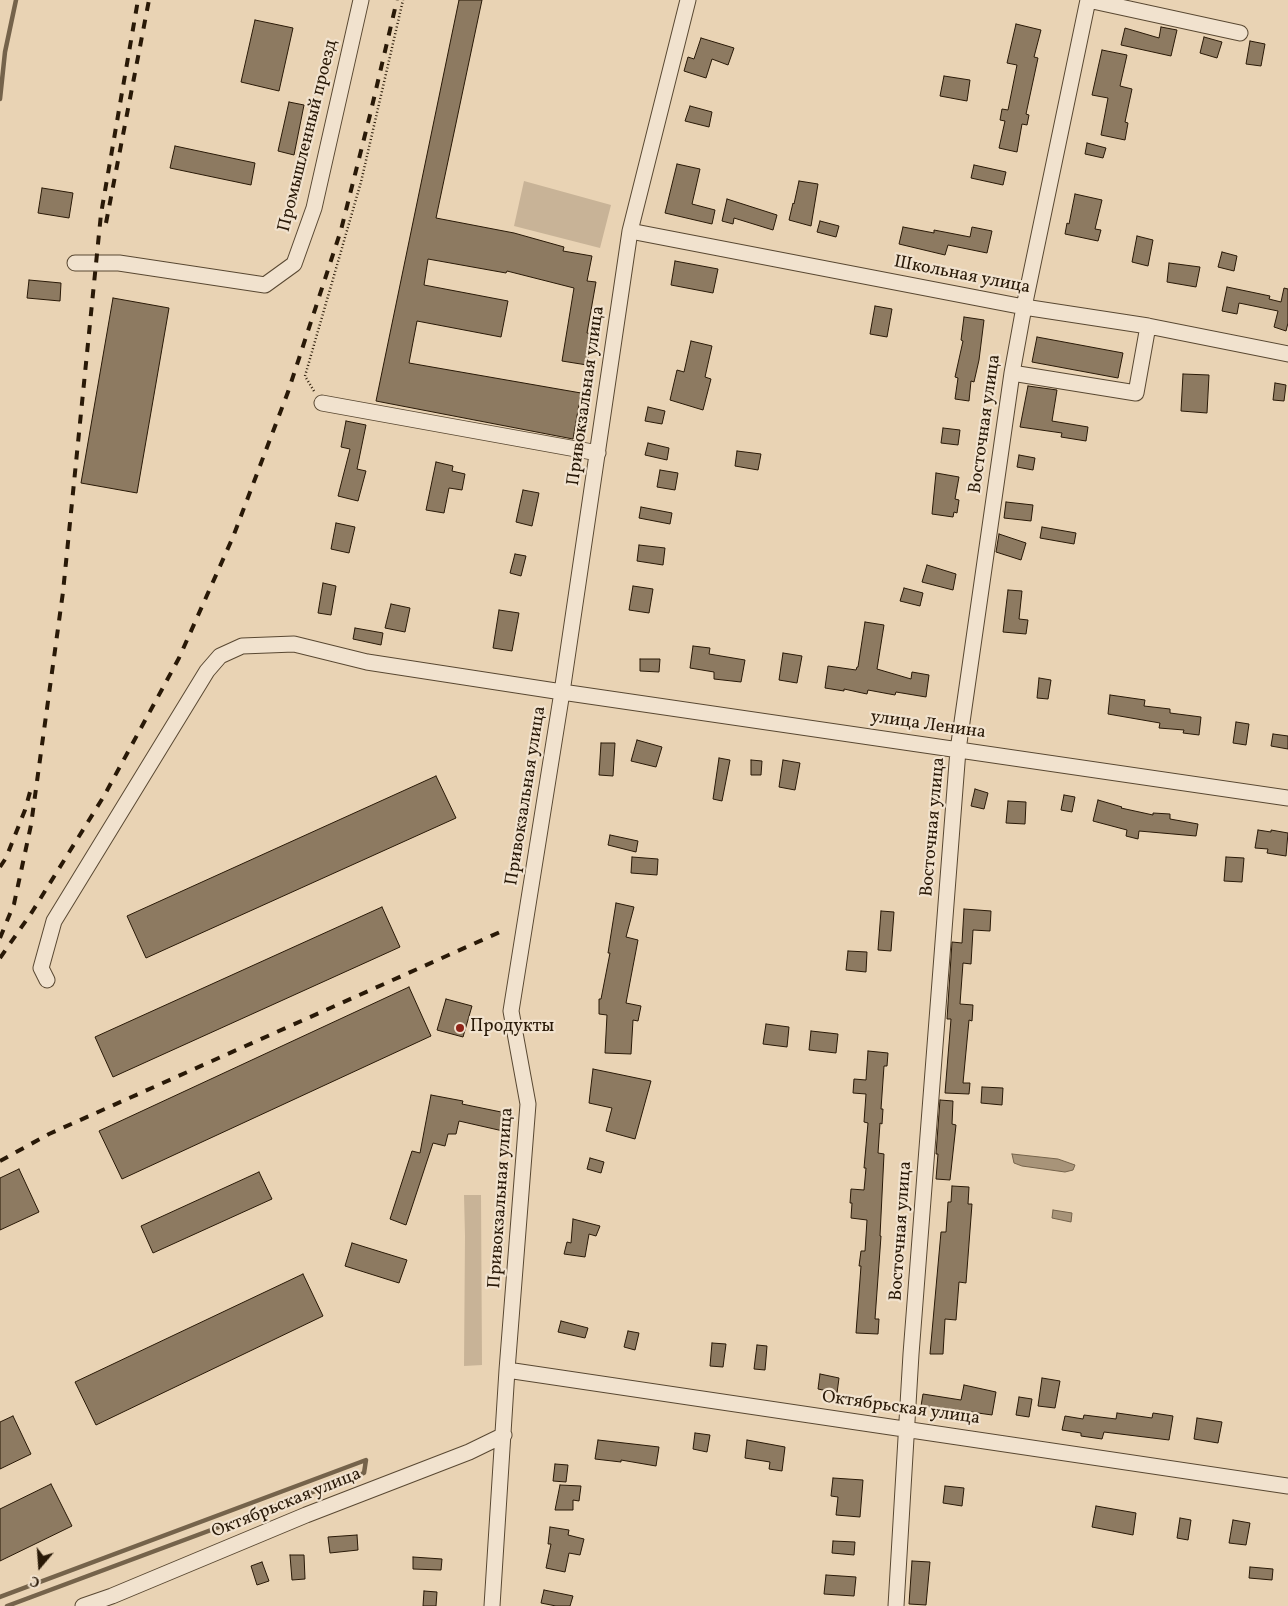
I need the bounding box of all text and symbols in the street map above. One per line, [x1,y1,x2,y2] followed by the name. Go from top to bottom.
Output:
[275,38,343,234] street label: Промышленный проезд
[892,252,1032,300] street label: Школьная улица
[564,305,610,487] street label: Привокзальная улица
[966,353,1006,495] street label: Восточная улица
[502,705,552,887] street label: Привокзальная улица
[869,707,987,745] street label: улица Ленина
[917,756,951,898] street label: Восточная улица
[470,1017,554,1039] place label: Продукты
[454,1022,466,1034] marker: Продукты
[485,1107,519,1289] street label: Привокзальная улица
[886,1160,918,1302] street label: Восточная улица
[821,1387,981,1431] street label: Октябрьская улица
[209,1464,365,1544] street label: Октябрьская улица
[15,1541,65,1591] north arrow
[28,1570,42,1591] text: С

